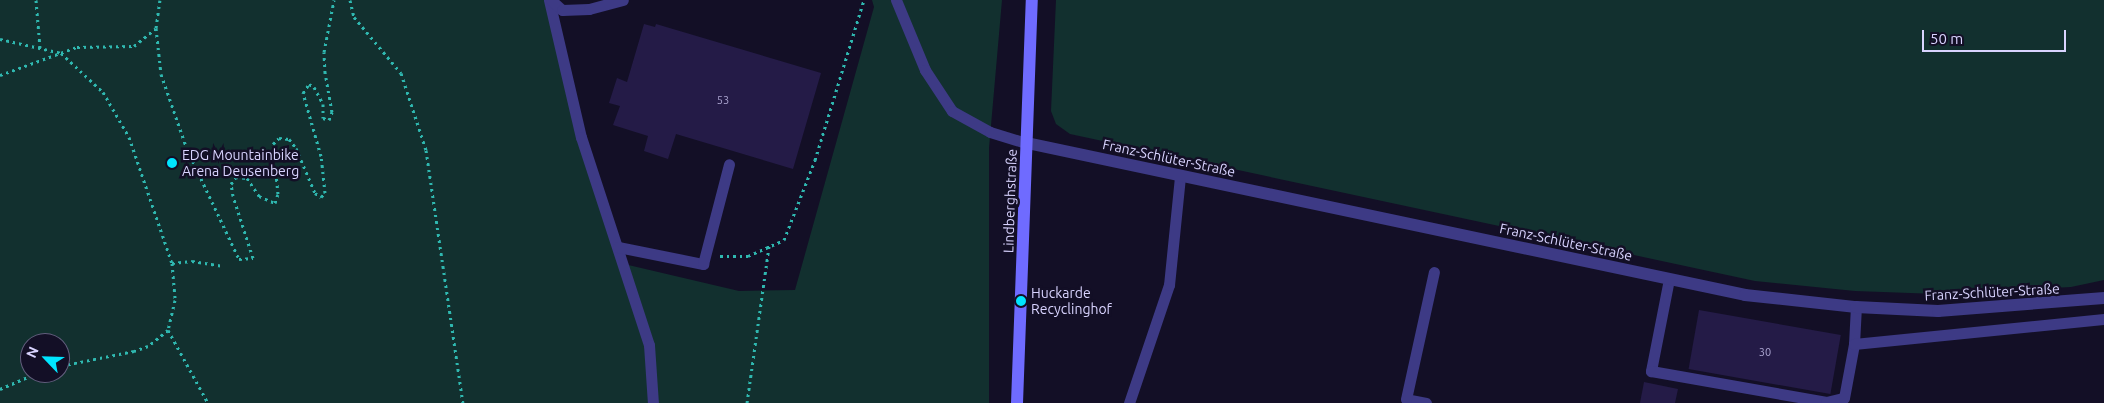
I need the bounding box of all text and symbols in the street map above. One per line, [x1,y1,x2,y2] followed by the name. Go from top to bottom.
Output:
[1924,20,2068,52] scale bar
[1930,30,1963,47] text: 50 m
[717,93,729,107] house number: 53
[1101,136,1237,180] street label: Franz-Schlüter-Straße
[182,147,299,180] place label: EDG Mountainbike Arena Deusenberg
[1000,149,1020,253] street label: Lindberghstraße
[166,157,178,169] marker: EDG Mountainbike Arena Deusenberg
[1498,220,1634,264] street label: Franz-Schlüter-Straße
[1924,280,2060,304] street label: Franz-Schlüter-Straße
[1031,285,1112,318] place label: Huckarde Recyclinghof
[1015,295,1027,307] marker: Huckarde Recyclinghof
[20,333,70,383] north arrow
[23,344,42,360] text: N
[1759,345,1771,359] house number: 30

